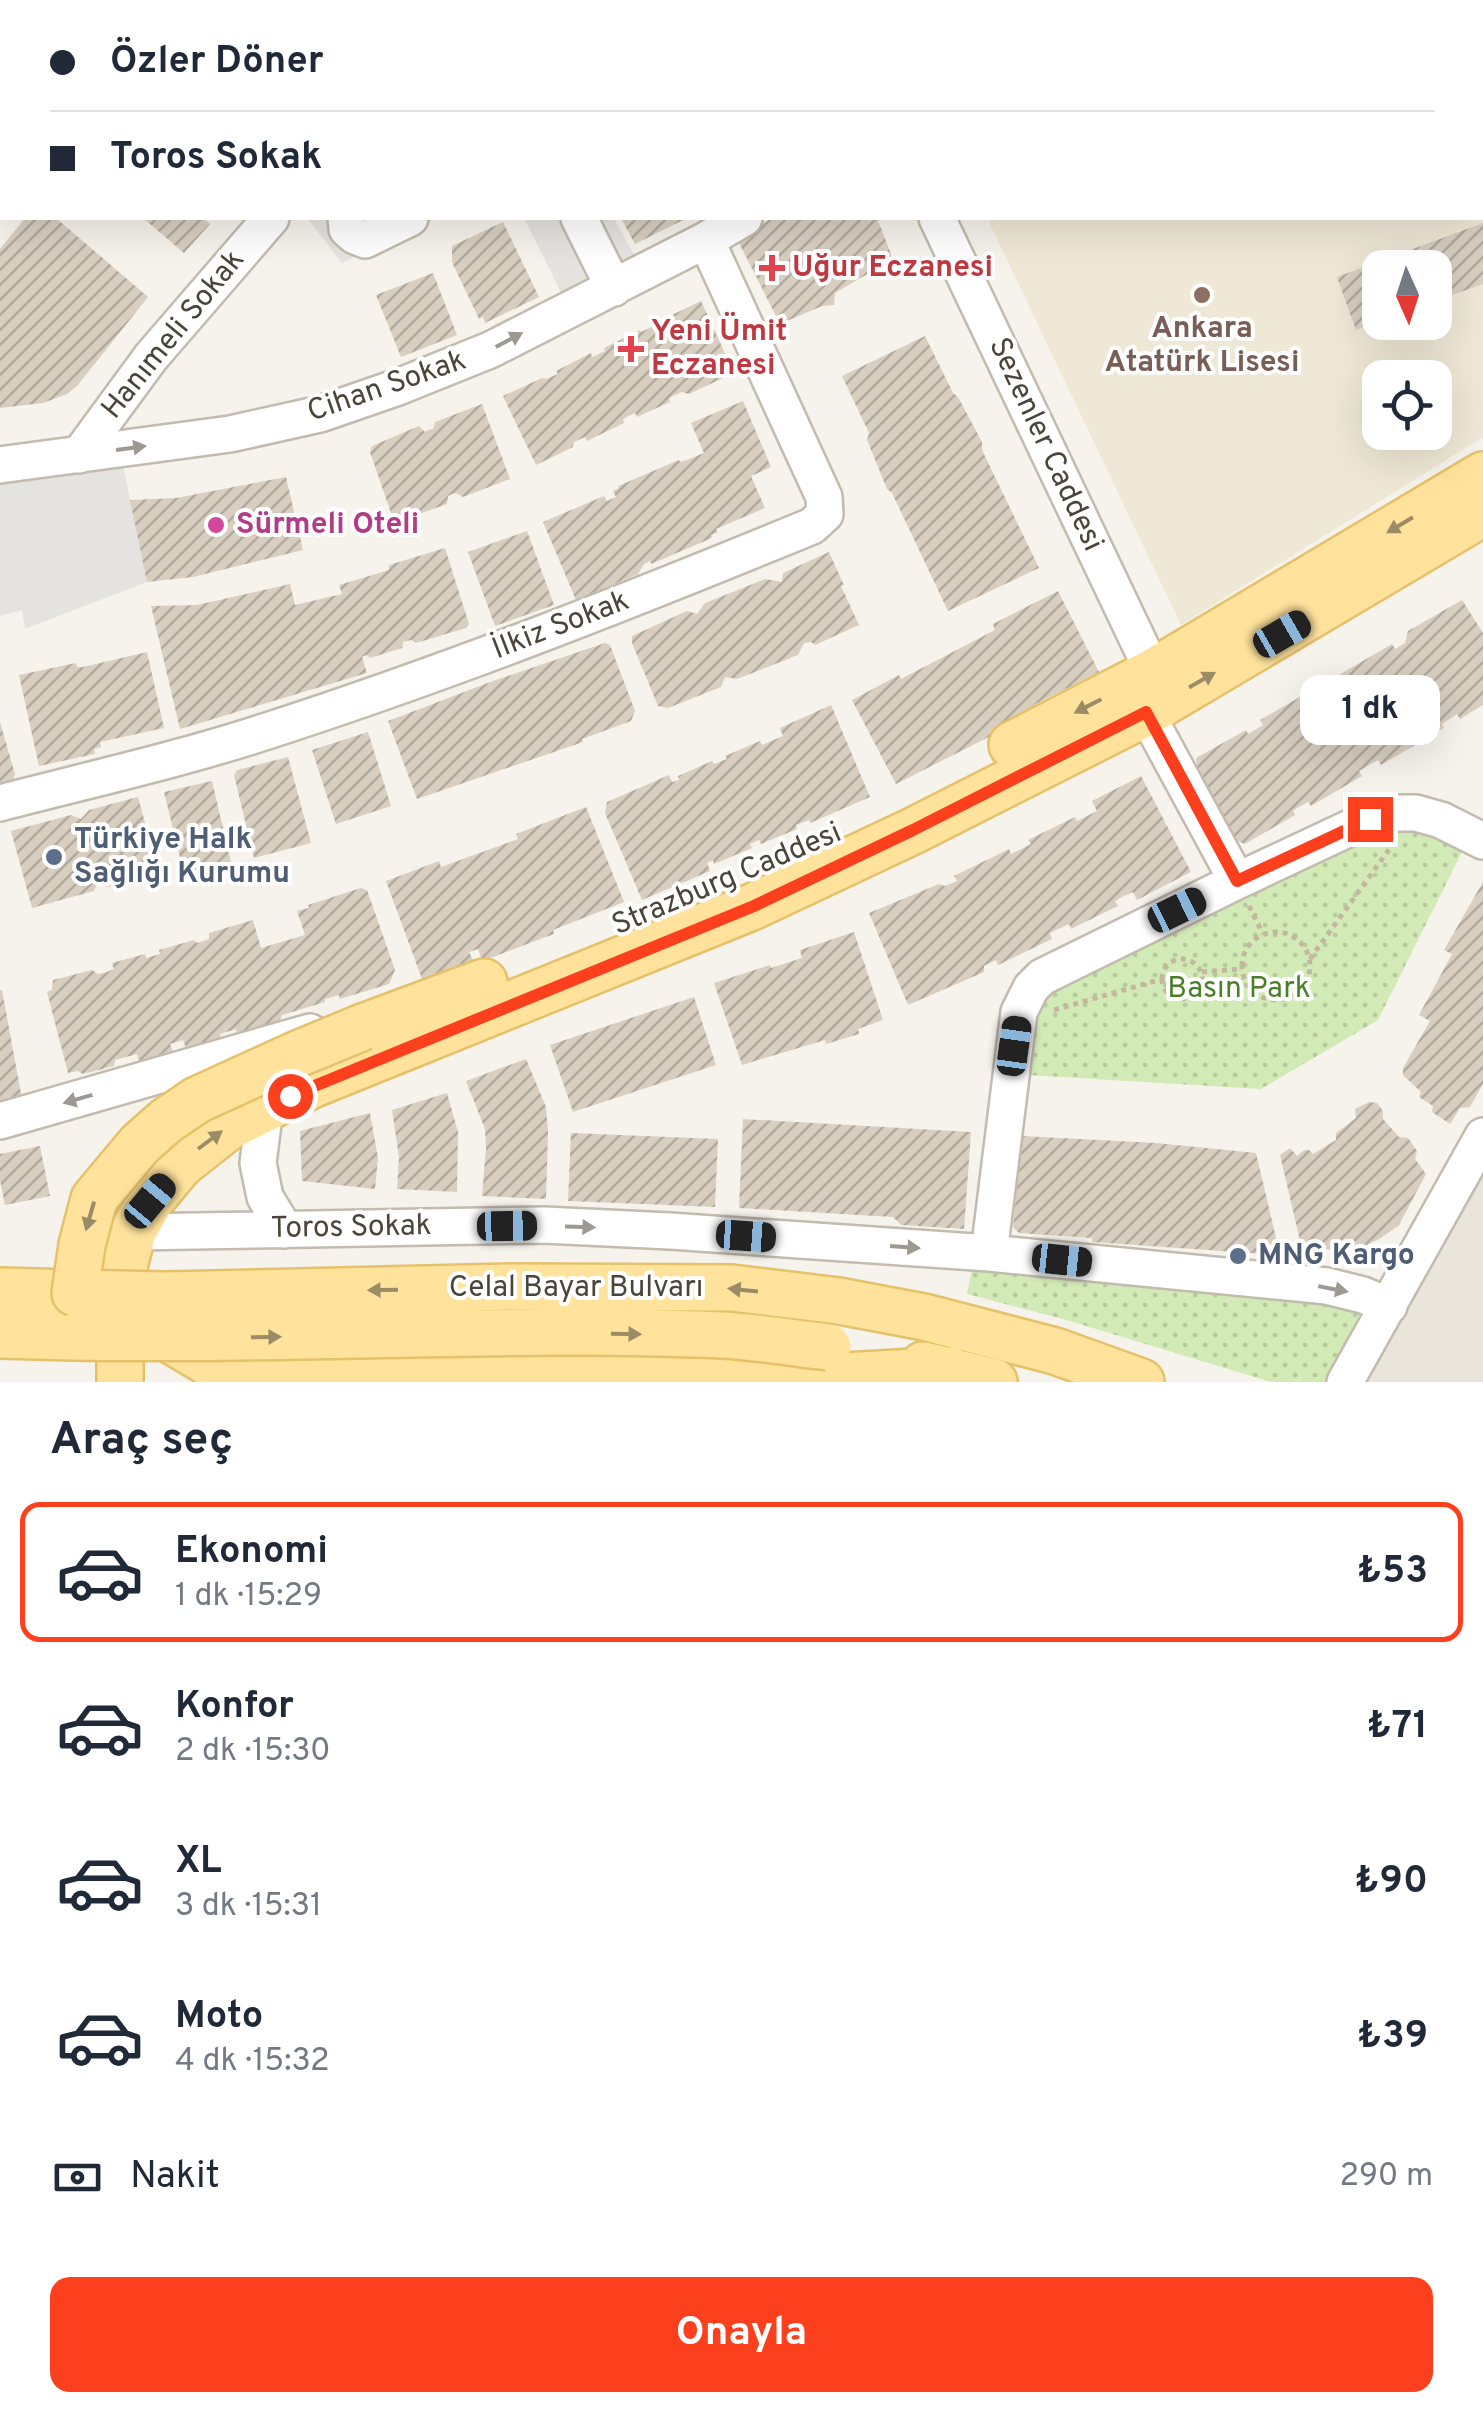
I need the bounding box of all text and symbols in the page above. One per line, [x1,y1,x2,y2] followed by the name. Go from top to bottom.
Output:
[110,38,324,87] text: Özler Döner
[110,134,322,183] text: Toros Sokak
[94,243,254,427] street label: Hanımeli Sokak
[792,250,993,287] place label: Uğur Eczanesi
[1362,250,1452,340] north arrow
[1362,250,1452,450] map controls
[761,257,783,279] marker: Uğur Eczanesi
[1191,284,1213,306] marker: Ankara Atatürk Lisesi
[651,311,787,385] place label: Yeni Ümit Eczanesi
[1105,311,1299,382] place label: Ankara Atatürk Lisesi
[495,332,524,349] one-way arrow
[979,332,1111,558] street label: Sezenler Caddesi
[620,338,642,360] marker: Yeni Ümit Eczanesi
[303,343,471,431] street label: Cihan Sokak
[1362,360,1452,450] button: locate
[116,440,148,456] one-way arrow
[236,507,419,544] place label: Sürmeli Oteli
[205,514,227,536] marker: Sürmeli Oteli
[1386,516,1414,534] one-way arrow
[487,581,634,669] street label: İlkiz Sokak
[1249,606,1315,662] car
[1188,672,1216,690] one-way arrow
[1300,674,1440,744] callout: 1 dk
[1341,690,1399,730] text: 1 dk
[1074,697,1103,714] one-way arrow
[1348,797,1393,842] route end
[607,815,847,945] street label: Strazburg Caddesi
[74,822,290,893] place label: Türkiye Halk Sağlığı Kurumu
[43,846,65,868] marker: Türkiye Halk Sağlığı Kurumu
[1143,883,1211,937] car
[1167,971,1311,1008] park label: Basın Park
[995,1014,1033,1078] car
[268,1074,313,1119] route start
[62,1092,92,1107] one-way arrow
[197,1131,223,1151] one-way arrow
[119,1168,181,1234] car
[82,1201,97,1231] one-way arrow
[270,1208,432,1248] street label: Toros Sokak
[477,1210,537,1242] car
[565,1219,597,1235] one-way arrow
[715,1219,777,1253] car
[1258,1238,1415,1275] place label: MNG Kargo
[889,1239,921,1255] one-way arrow
[1031,1242,1093,1278] car
[1227,1245,1249,1267] marker: MNG Kargo
[449,1270,703,1307] street label: Celal Bayar Bulvarı
[726,1281,758,1297] one-way arrow
[1317,1281,1348,1297] one-way arrow
[366,1283,398,1299] one-way arrow
[611,1326,643,1342] one-way arrow
[251,1329,283,1345] one-way arrow
[50,1413,233,1470] text: Araç seç
[55,1527,145,1617] icon: car
[175,1528,328,1577] text: Ekonomi
[1357,1548,1428,1597] text: ₺53
[175,1577,322,1617] text: 1 dk · 15:29
[55,1682,145,1772] icon: car
[175,1683,294,1732] text: Konfor
[1367,1703,1428,1752] text: ₺71
[175,1732,331,1772] text: 2 dk · 15:30
[55,1837,145,1927] icon: car
[175,1838,222,1887] text: XL
[1355,1858,1428,1907] text: ₺90
[175,1887,322,1927] text: 3 dk · 15:31
[55,1992,145,2082] icon: car
[175,1993,263,2042] text: Moto
[1357,2013,1428,2062] text: ₺39
[175,2042,330,2082] text: 4 dk · 15:32
[50,2150,105,2205] icon: cash
[130,2153,220,2202] text: Nakit
[1339,2157,1433,2197] text: 290 m
[50,2277,1433,2392] button: Onayla

